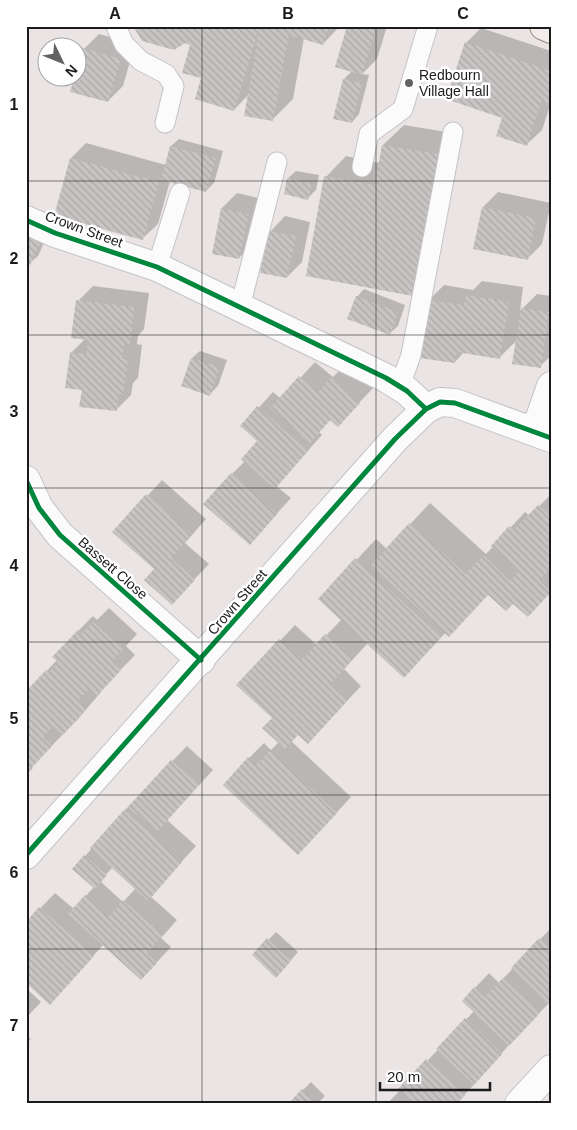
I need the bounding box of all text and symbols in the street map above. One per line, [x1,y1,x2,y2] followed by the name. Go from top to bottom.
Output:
[109,5,121,22] text: A
[282,5,294,22] text: B
[457,5,469,22] text: C
[38,38,88,88] north arrow
[62,62,81,80] text: N
[419,67,489,99] place label: Redbourn Village Hall
[403,77,415,89] marker: Redbourn Village Hall
[10,96,19,113] text: 1
[43,208,125,251] street label: Crown Street
[10,250,19,267] text: 2
[10,403,19,420] text: 3
[75,534,151,603] street label: Bassett Close
[10,557,19,574] text: 4
[204,566,270,638] street label: Crown Street
[10,710,19,727] text: 5
[10,864,19,881] text: 6
[10,1017,19,1034] text: 7
[380,1060,490,1092] scale bar
[387,1068,420,1085] text: 20 m

